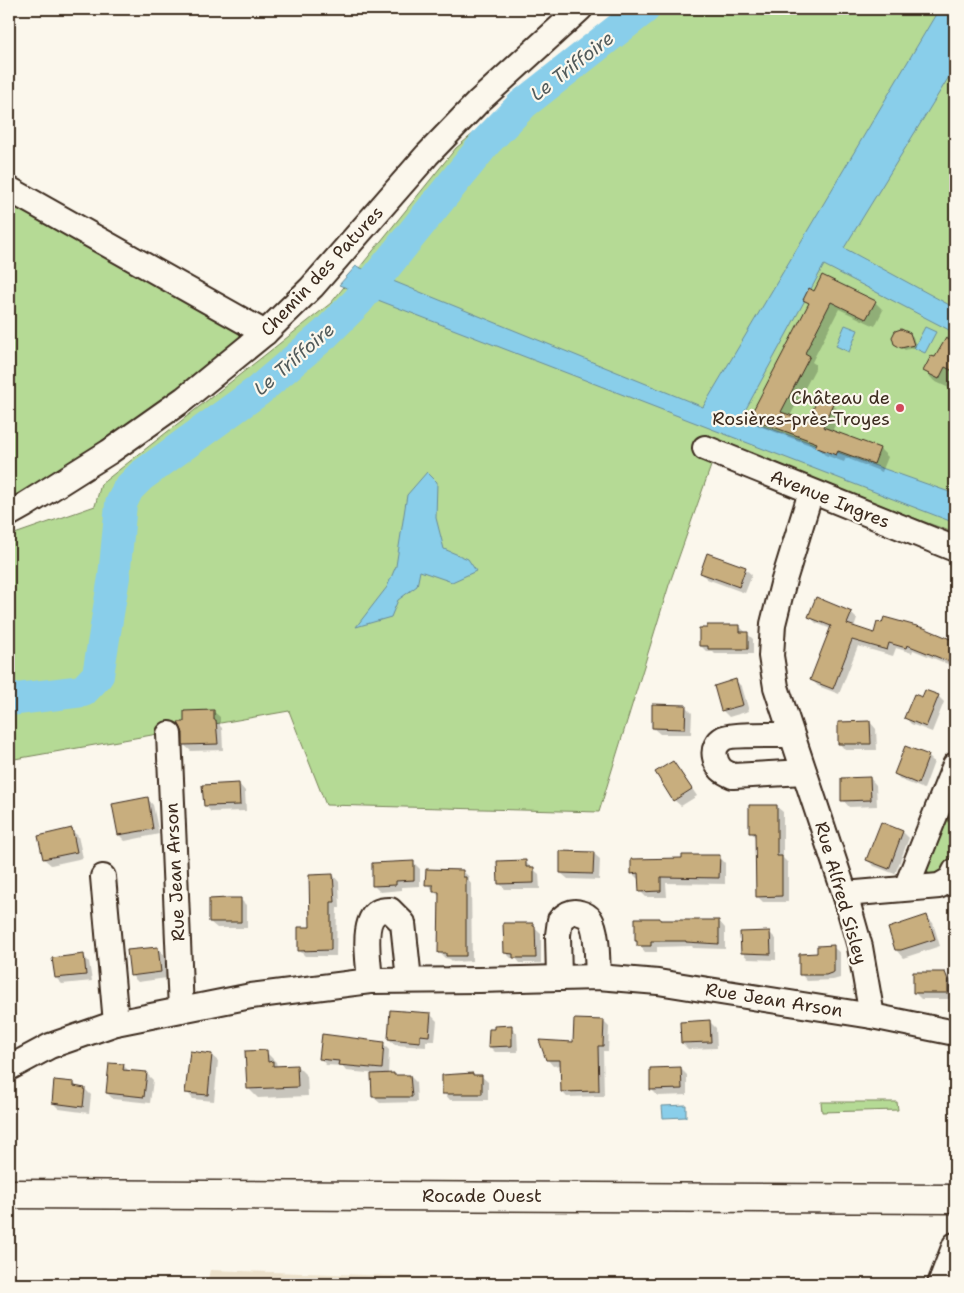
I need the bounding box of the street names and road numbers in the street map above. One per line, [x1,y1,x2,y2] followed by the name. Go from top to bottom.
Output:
[255,201,389,341] street label: Chemin des Patures
[767,464,893,534] street label: Avenue Ingres
[159,802,191,942] street label: Rue Jean Arson
[809,819,873,967] street label: Rue Alfred Sisley
[704,977,844,1023] street label: Rue Jean Arson
[422,1184,542,1208] street label: Rocade Ouest

